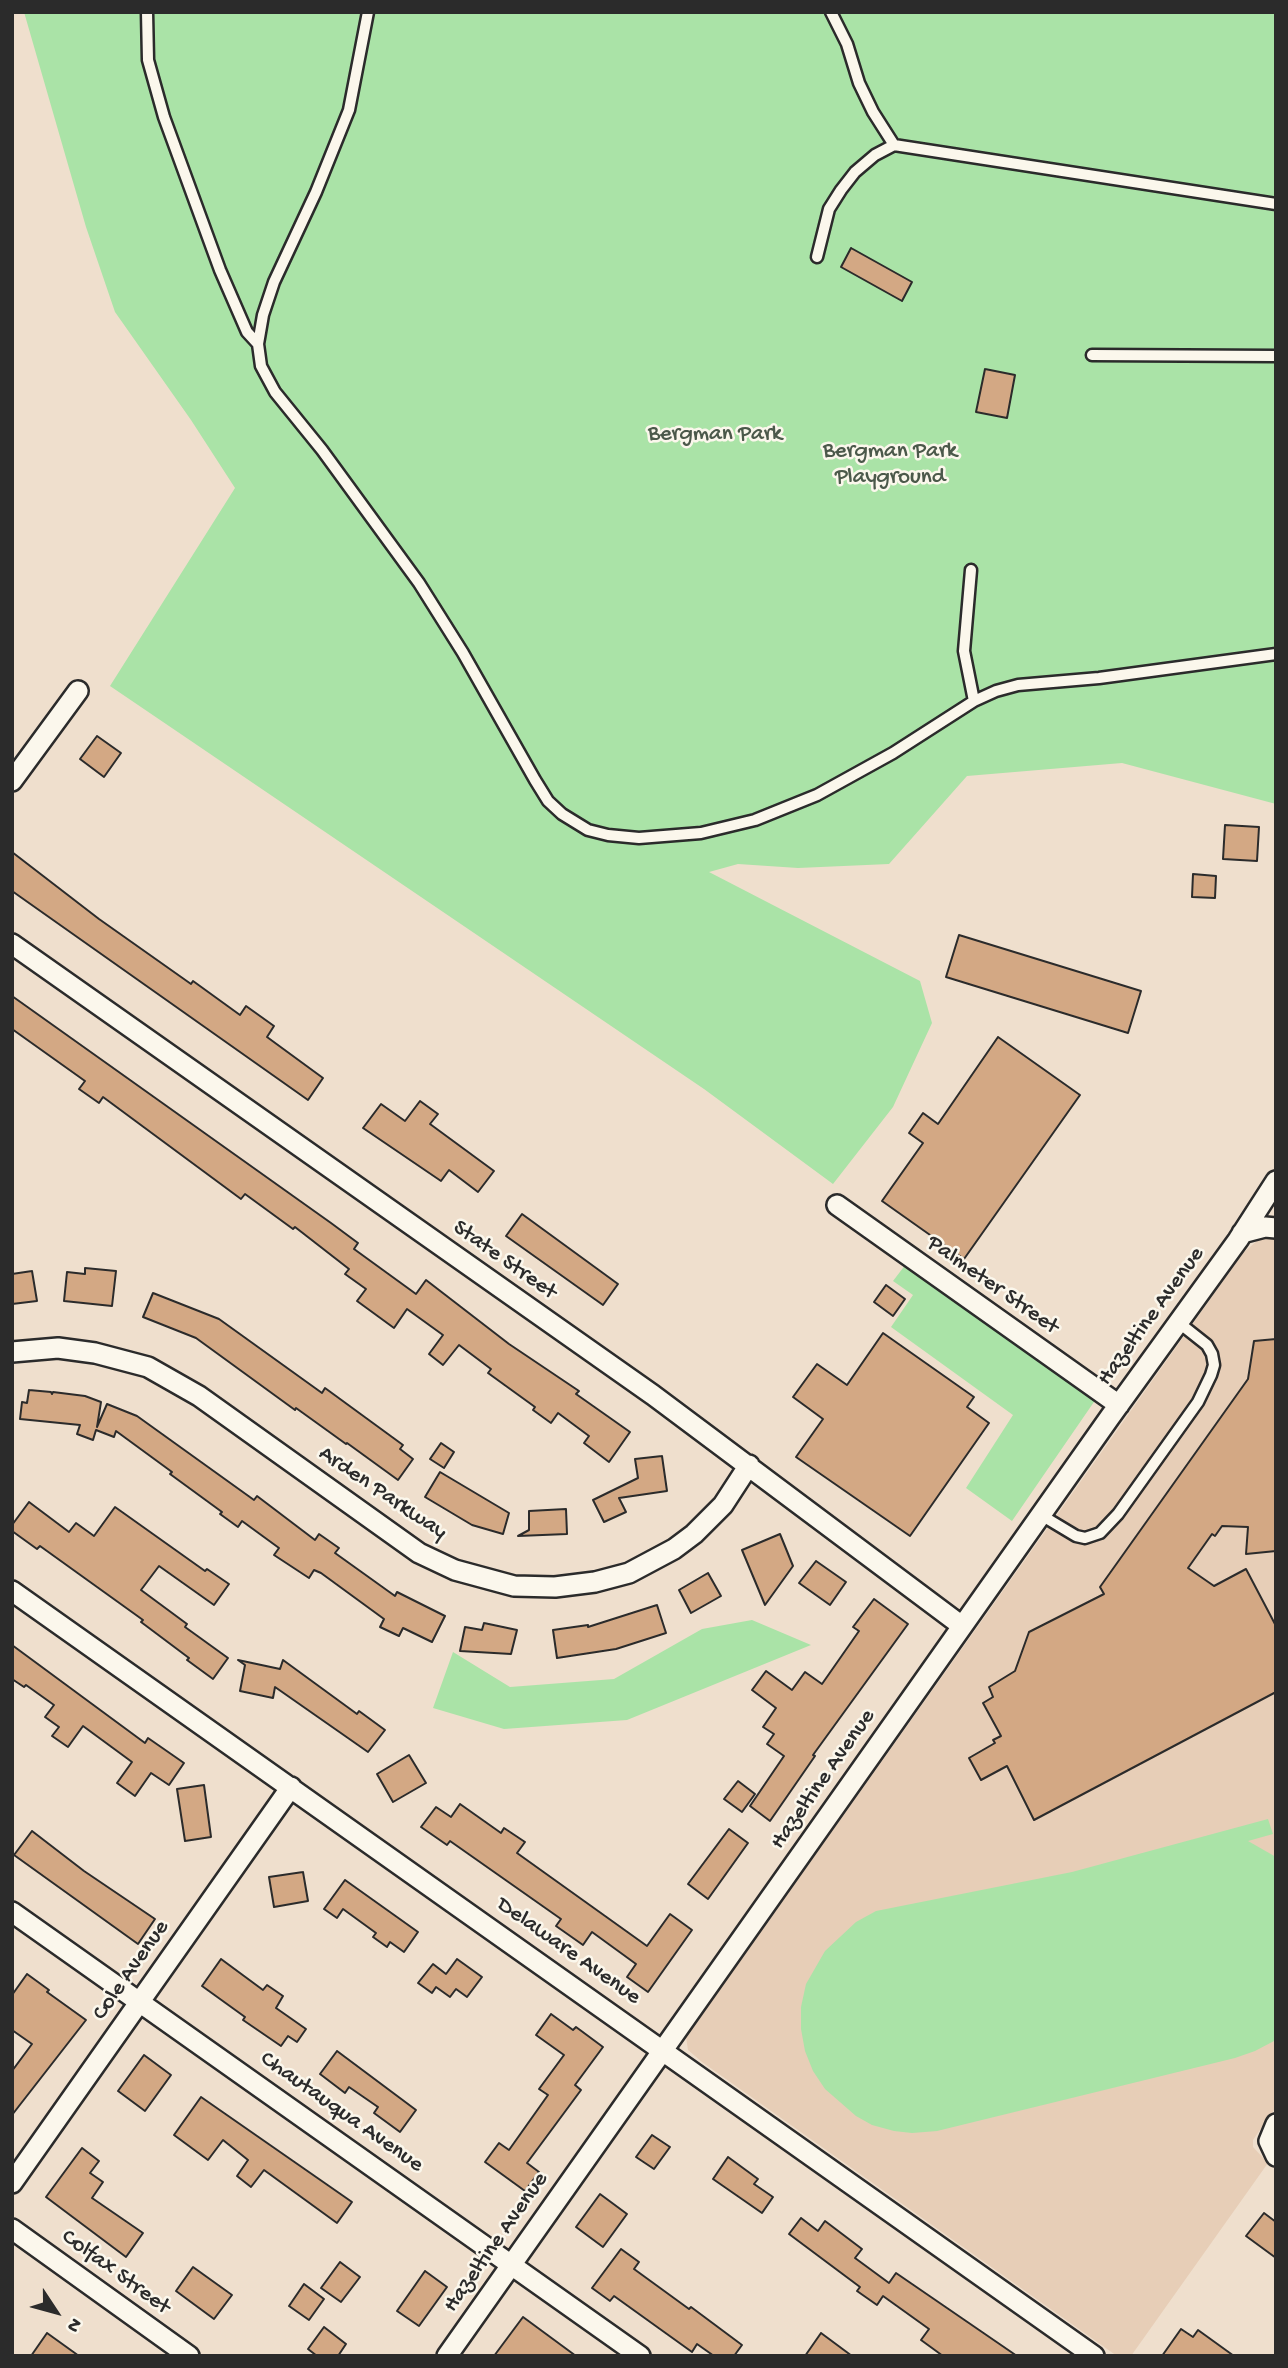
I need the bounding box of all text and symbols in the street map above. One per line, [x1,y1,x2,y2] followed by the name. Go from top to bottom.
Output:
[648,421,782,449] park label: Bergman Park
[823,438,957,492] park label: Bergman Park Playground
[447,1215,561,1307] street label: State Street
[921,1230,1063,1342] street label: Palmeter Street
[1092,1242,1212,1392] street label: Hazeltine Avenue
[312,1441,452,1547] street label: Arden Parkway
[765,1705,883,1855] street label: Hazeltine Avenue
[490,1892,646,2012] street label: Delaware Avenue
[87,1916,177,2026] street label: Cole Avenue
[254,2046,428,2180] street label: Chautauqua Avenue
[438,2168,556,2318] street label: Hazeltine Avenue
[55,2224,175,2322] street label: Colfax Street
[21,2277,91,2347] north arrow
[60,2313,86,2336] text: N

